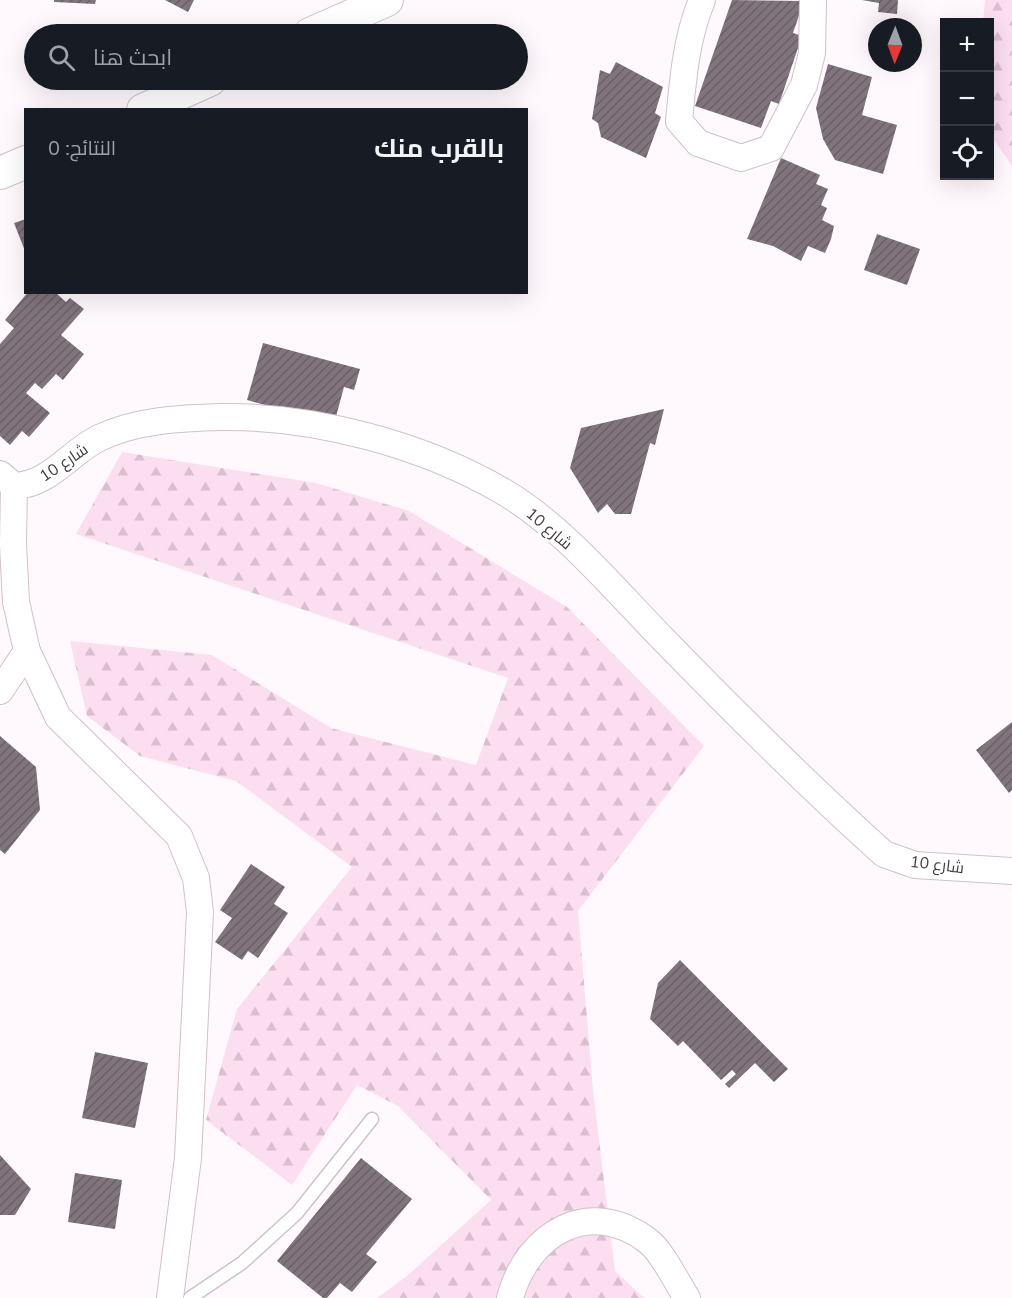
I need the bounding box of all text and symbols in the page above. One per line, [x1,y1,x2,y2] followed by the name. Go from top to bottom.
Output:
[868,18,922,72] north arrow
[940,18,994,180] map controls
[940,18,994,72] button: +
[24,24,528,90] search box
[45,41,78,74] icon: search
[93,43,172,73] text: ابحث هنا
[940,72,994,126] button: −
[940,126,994,180] button: locate
[374,131,504,166] text: بالقرب منك
[48,135,116,162] text: النتائج: 0
[35,439,93,487] street label: شارع 10
[521,503,577,555] street label: شارع 10
[909,851,965,879] street label: شارع 10

